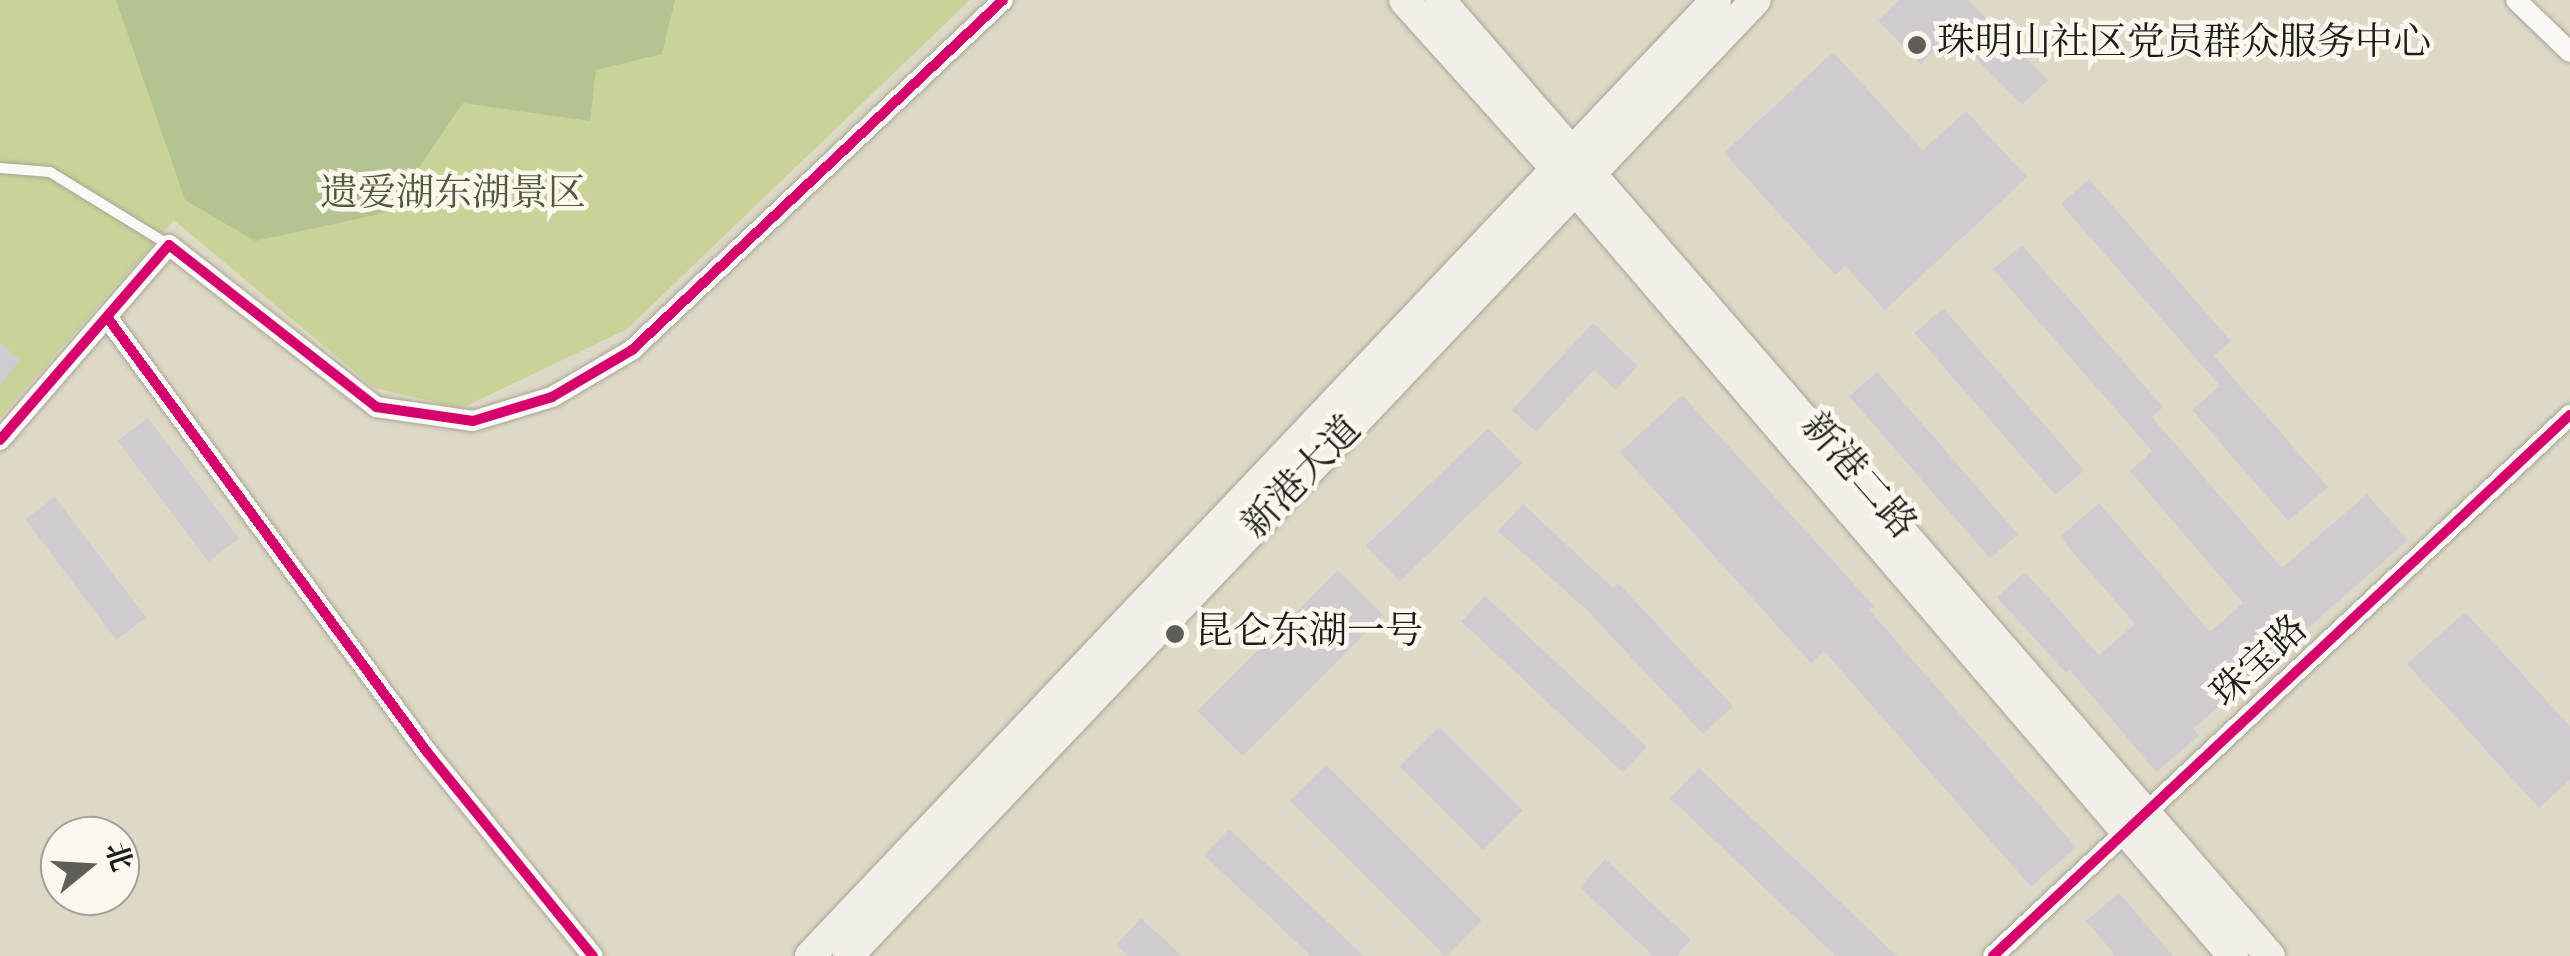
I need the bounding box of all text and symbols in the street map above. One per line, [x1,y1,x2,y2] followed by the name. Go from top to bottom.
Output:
[1937,22,2431,68] place label: 珠明山社区党员群众服务中心
[1906,34,1928,56] marker: 珠明山社区党员群众服务中心
[320,173,586,219] park label: 遗爱湖东湖景区
[1790,405,1924,549] street label: 新港二路
[1234,408,1372,550] street label: 新港大道
[2204,607,2318,719] street label: 珠宝路
[1195,611,1423,657] place label: 昆仑东湖一号
[1164,623,1186,645] marker: 昆仑东湖一号
[40,816,140,916] north arrow
[94,838,140,877] text: 北

